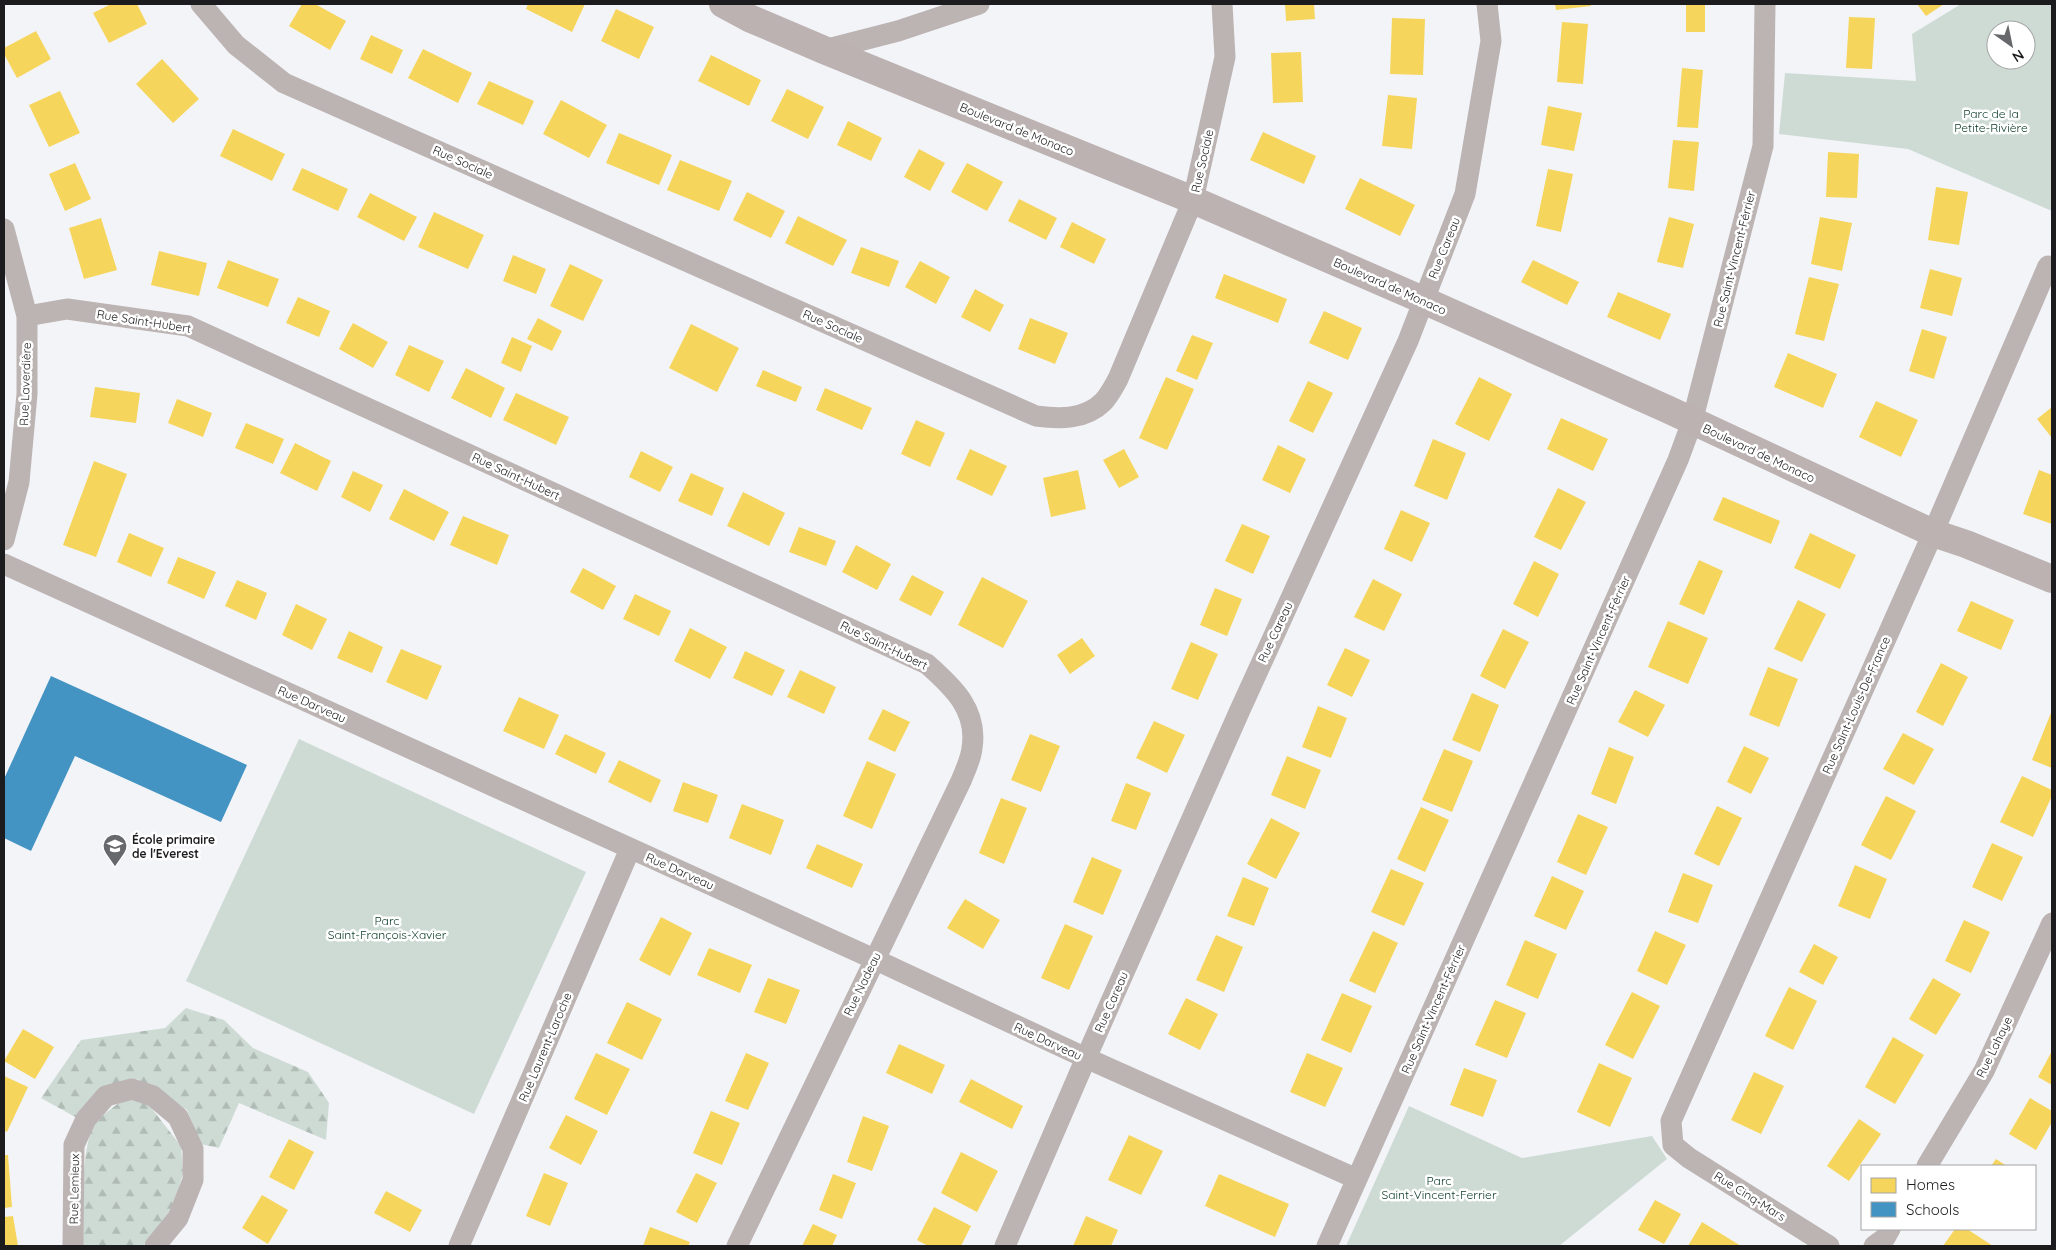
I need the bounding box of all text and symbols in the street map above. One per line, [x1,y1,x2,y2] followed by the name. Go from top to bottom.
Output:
[1986,20,2036,70] north arrow
[2009,46,2027,66] text: N
[958,99,1076,159] street label: Boulevard de Monaco
[1954,106,2028,135] park label: Parc de la Petite-Rivière
[1187,128,1217,194] street label: Rue Sociale
[431,142,496,182] street label: Rue Sociale
[1710,189,1758,329] street label: Rue Saint-Vincent-Férrier
[1425,215,1463,281] street label: Rue Careau
[1331,254,1449,318] street label: Boulevard de Monaco
[96,306,192,336] street label: Rue Saint-Hubert
[801,306,866,346] street label: Rue Sociale
[16,342,34,426] street label: Rue Laverdière
[1701,420,1817,486] street label: Boulevard de Monaco
[470,449,562,503] street label: Rue Saint-Hubert
[1563,573,1633,707] street label: Rue Saint-Vincent-Férrier
[1254,599,1296,665] street label: Rue Careau
[838,617,930,673] street label: Rue Saint-Hubert
[1819,634,1893,776] street label: Rue Saint-Louis-De-France
[276,682,348,726] street label: Rue Darveau
[132,832,215,861] place label: École primaire de l'Everest
[102,833,128,867] school or university icon: École primaire de l'Everest
[644,849,716,893] street label: Rue Darveau
[328,913,447,942] park label: Parc Saint-François-Xavier
[1398,942,1468,1076] street label: Rue Saint-Vincent-Férrier
[840,950,884,1018] street label: Rue Nadeau
[1091,969,1131,1035] street label: Rue Careau
[515,990,575,1104] street label: Rue Laurent-Laroche
[1973,1014,2015,1080] street label: Rue Lahaye
[1012,1019,1084,1063] street label: Rue Darveau
[66,1153,82,1225] street label: Rue Lemieux
[1861,1165,2036,1230] legend
[1711,1168,1789,1224] street label: Rue Cinq-Mars
[1381,1173,1497,1202] park label: Parc Saint-Vincent-Ferrier
[1906,1175,1955,1194] text: Homes
[1906,1200,1959,1219] text: Schools

